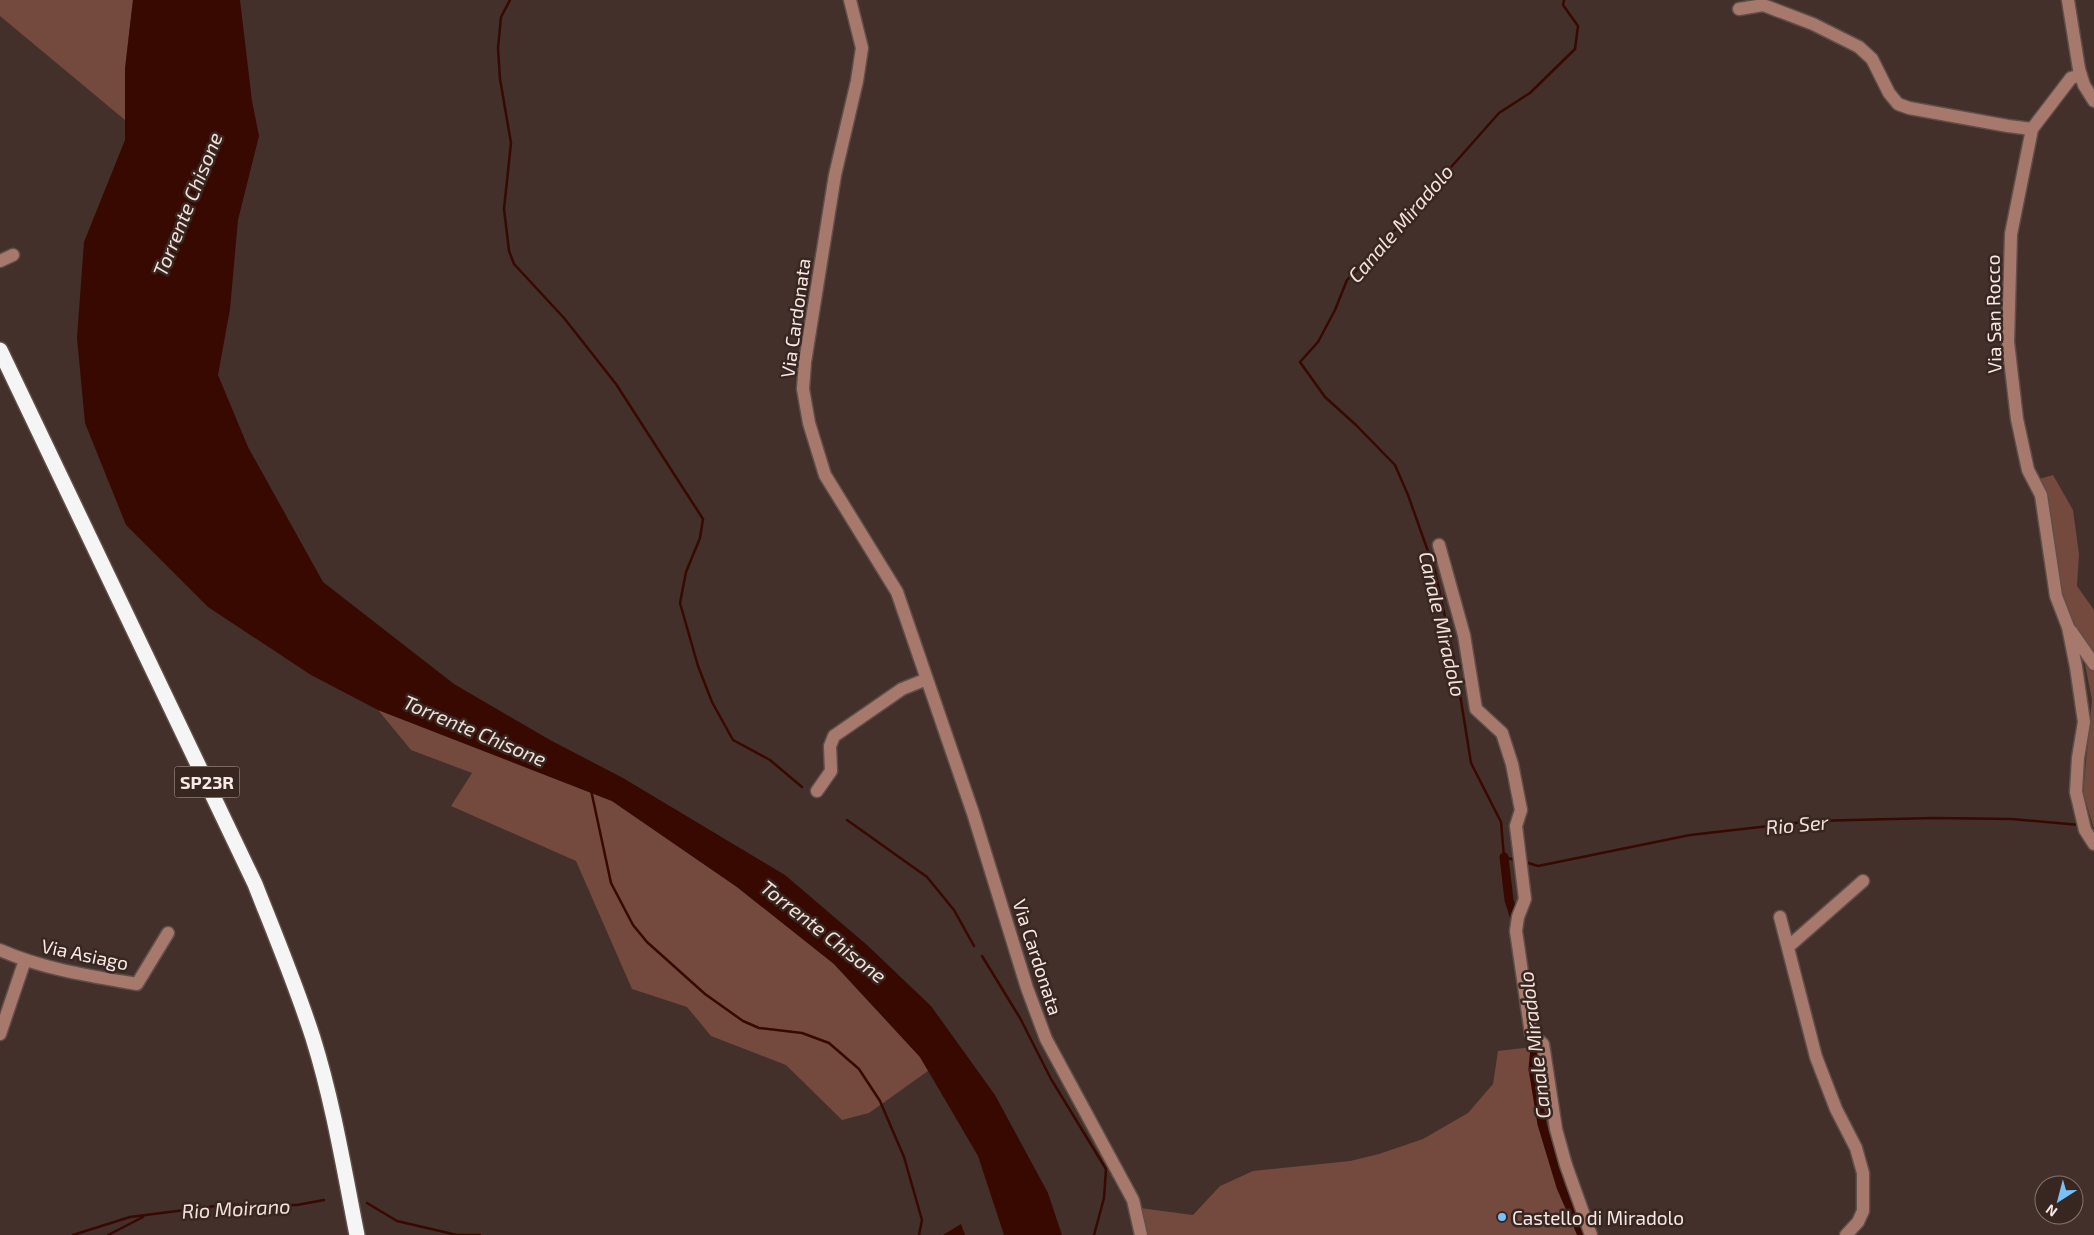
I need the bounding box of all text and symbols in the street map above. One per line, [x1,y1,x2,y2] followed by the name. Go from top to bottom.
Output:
[147,128,227,279] water label: Torrente Chisone
[1342,159,1458,287] water label: Canale Miradolo
[1980,254,2006,374] street label: Via San Rocco
[775,257,815,379] street label: Via Cardonata
[1415,549,1471,699] water label: Canale Miradolo
[400,689,550,771] water label: Torrente Chisone
[174,766,240,798] road number: SP23R
[1765,809,1830,839] water label: Rio Ser
[756,874,892,988] water label: Torrente Chisone
[1008,896,1068,1018] street label: Via Cardonata
[39,934,131,974] street label: Via Asiago
[1513,970,1555,1120] water label: Canale Miradolo
[2034,1175,2084,1225] north arrow
[181,1193,291,1223] water label: Rio Moirano
[2042,1201,2060,1221] text: N
[1512,1206,1684,1229] place label: Castello di Miradolo
[1496,1211,1508,1223] marker: Castello di Miradolo

